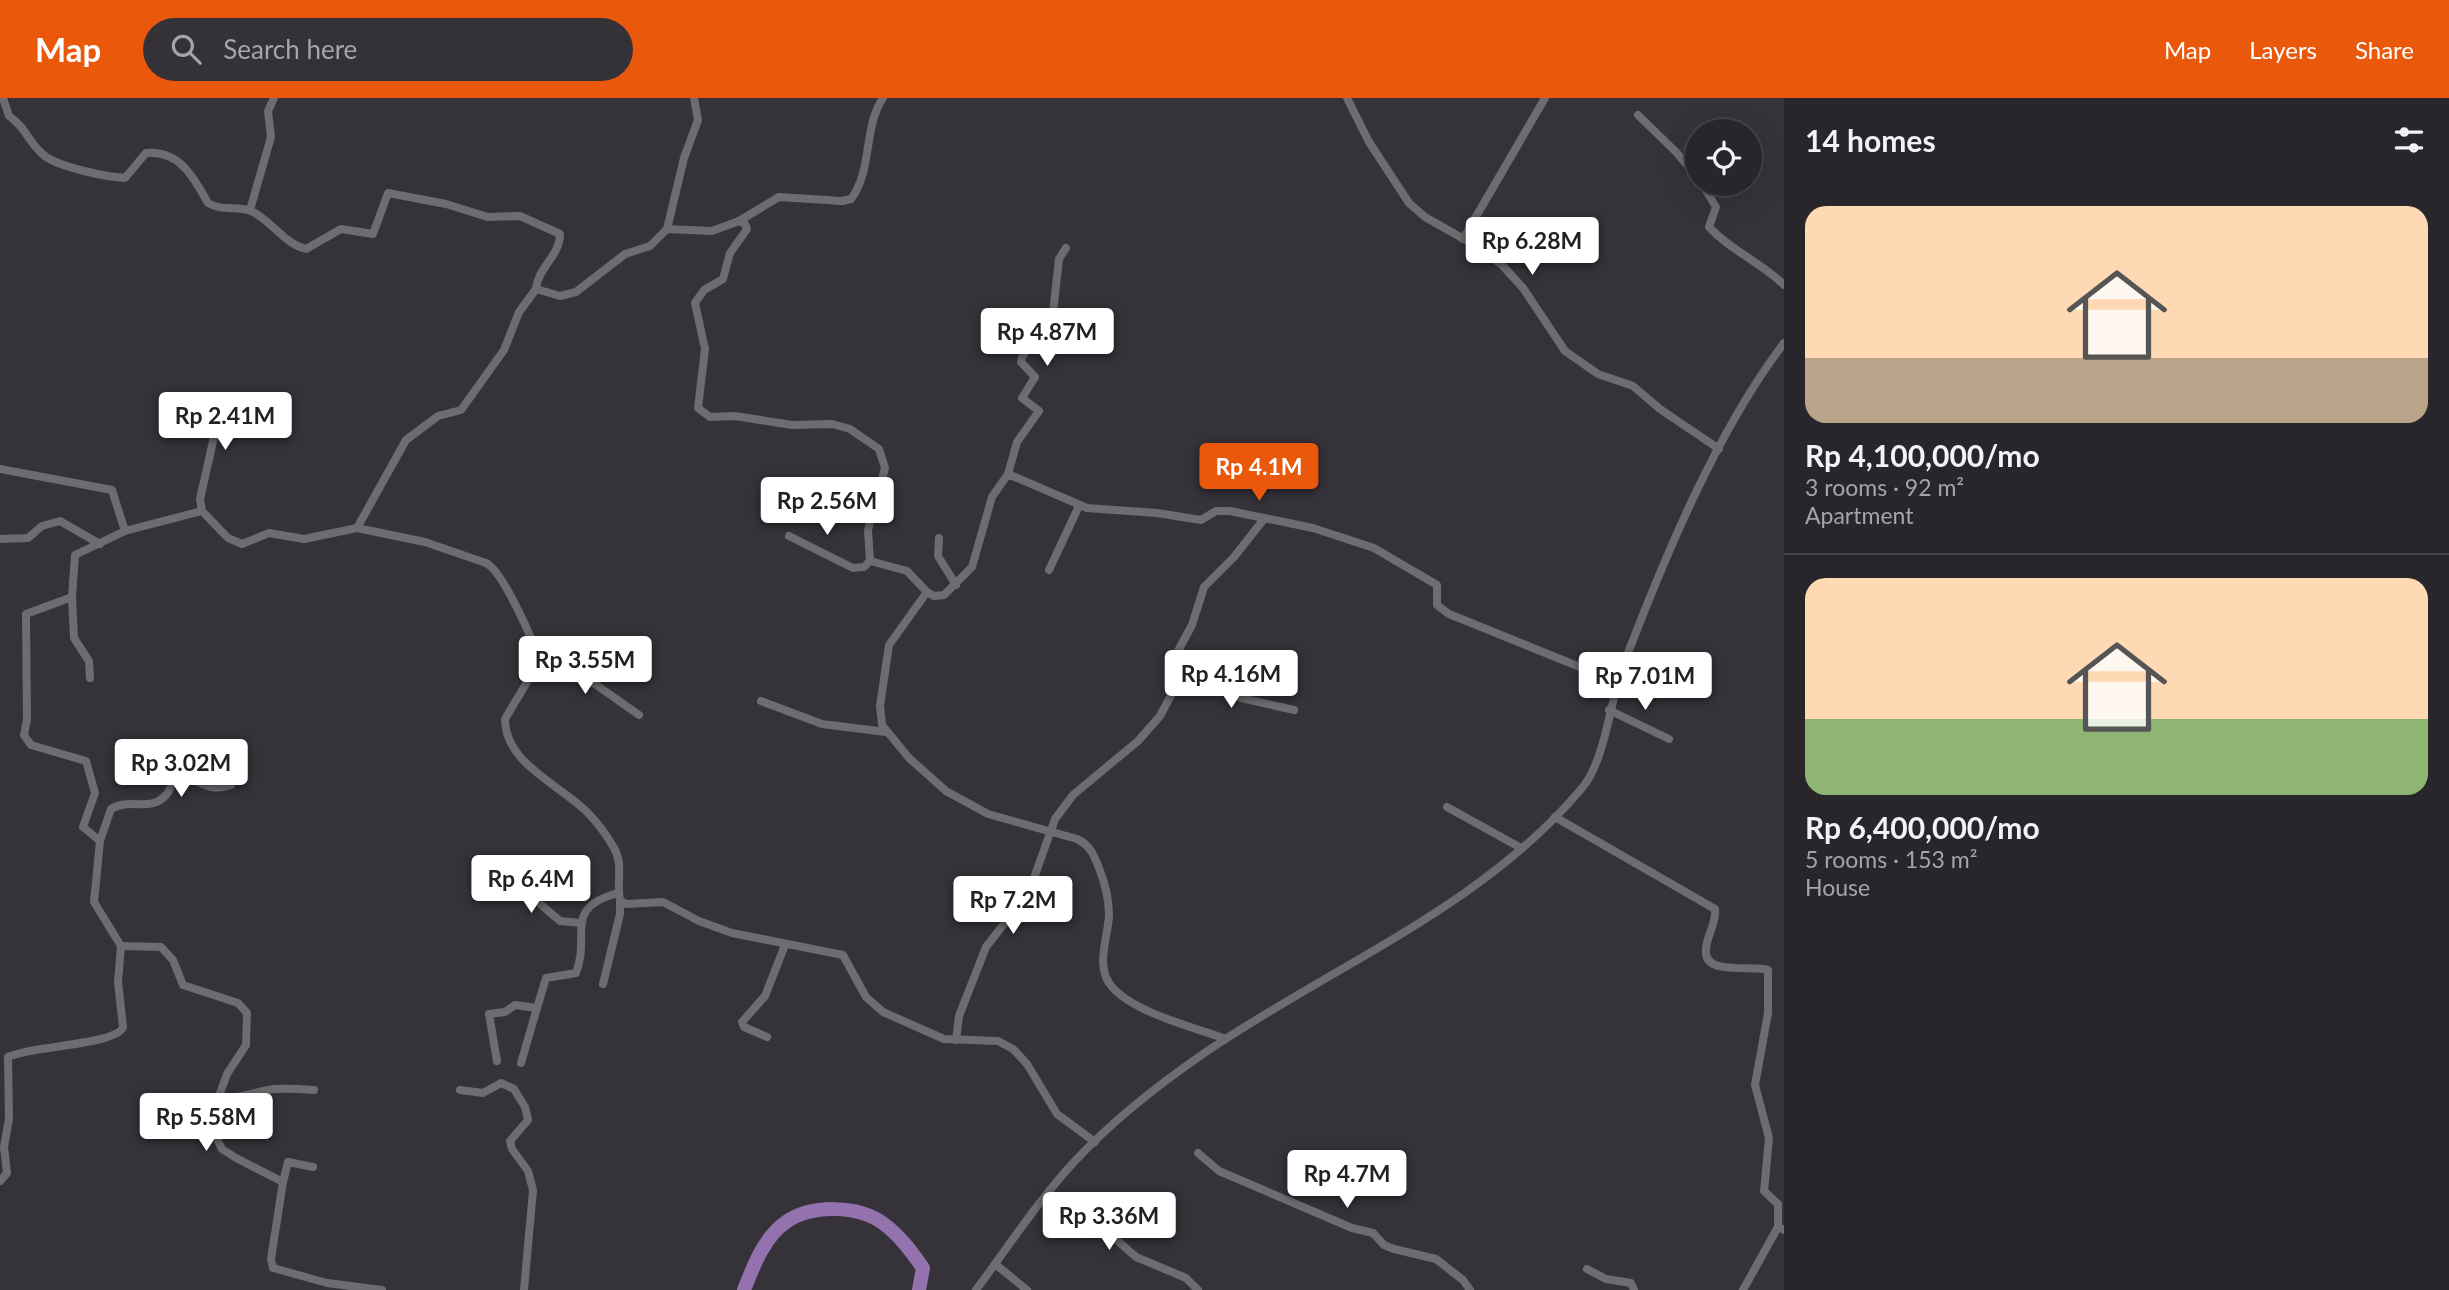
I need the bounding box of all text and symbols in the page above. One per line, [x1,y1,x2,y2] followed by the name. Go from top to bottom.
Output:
[143,18,633,81] search box
[35,29,101,69] text: Map
[167,30,205,68] icon: search
[223,33,357,65] text: Search here
[2164,35,2211,64] text: Map
[2249,35,2317,64] text: Layers
[2355,35,2414,64] text: Share
[1685,119,1762,196] map controls
[1685,119,1762,196] button: locate
[2390,121,2428,159] icon: filters
[1805,122,1936,158] text: 14 homes
[1460,218,1604,277] pin: Rp 6.28M
[1482,226,1582,254] text: Rp 6.28M
[2054,252,2180,378] icon: home
[975,308,1119,368] pin: Rp 4.87M
[997,317,1097,345] text: Rp 4.87M
[153,392,297,452] pin: Rp 2.41M
[175,401,275,429] text: Rp 2.41M
[1805,437,2040,473] text: Rp 4,100,000/mo
[1194,444,1324,503] pin: Rp 4.1M
[1215,452,1303,480] text: Rp 4.1M
[1805,473,1964,501] text: 3 rooms · 92 m²
[755,478,899,537] pin: Rp 2.56M
[777,486,877,514] text: Rp 2.56M
[1805,501,1913,529] text: Apartment
[2054,624,2180,750] icon: home
[513,636,657,696] pin: Rp 3.55M
[535,645,635,673] text: Rp 3.55M
[1159,650,1303,710] pin: Rp 4.16M
[1573,652,1717,712] pin: Rp 7.01M
[1181,659,1281,687] text: Rp 4.16M
[1595,661,1695,689] text: Rp 7.01M
[109,740,253,799] pin: Rp 3.02M
[131,748,231,776] text: Rp 3.02M
[1805,809,2040,845] text: Rp 6,400,000/mo
[1805,845,1977,873] text: 5 rooms · 153 m²
[466,856,596,915] pin: Rp 6.4M
[487,864,575,892] text: Rp 6.4M
[1805,873,1870,901] text: House
[948,876,1078,936] pin: Rp 7.2M
[969,885,1057,913] text: Rp 7.2M
[134,1094,278,1153] pin: Rp 5.58M
[156,1102,256,1130] text: Rp 5.58M
[1282,1150,1412,1210] pin: Rp 4.7M
[1303,1159,1391,1187] text: Rp 4.7M
[1037,1192,1181,1252] pin: Rp 3.36M
[1059,1201,1159,1229] text: Rp 3.36M

